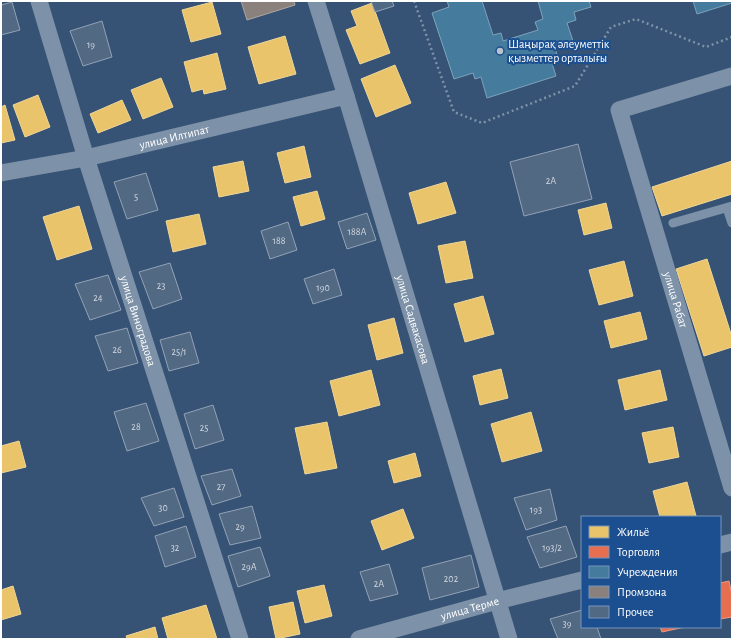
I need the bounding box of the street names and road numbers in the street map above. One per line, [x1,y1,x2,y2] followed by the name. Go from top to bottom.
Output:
[137,123,211,152] street label: улица Илтипат
[660,269,690,330] street label: улица Рабат
[117,273,158,368] street label: улица Виноградова
[393,273,432,366] street label: улица Садвакасова
[438,595,500,623] street label: улица Терме

